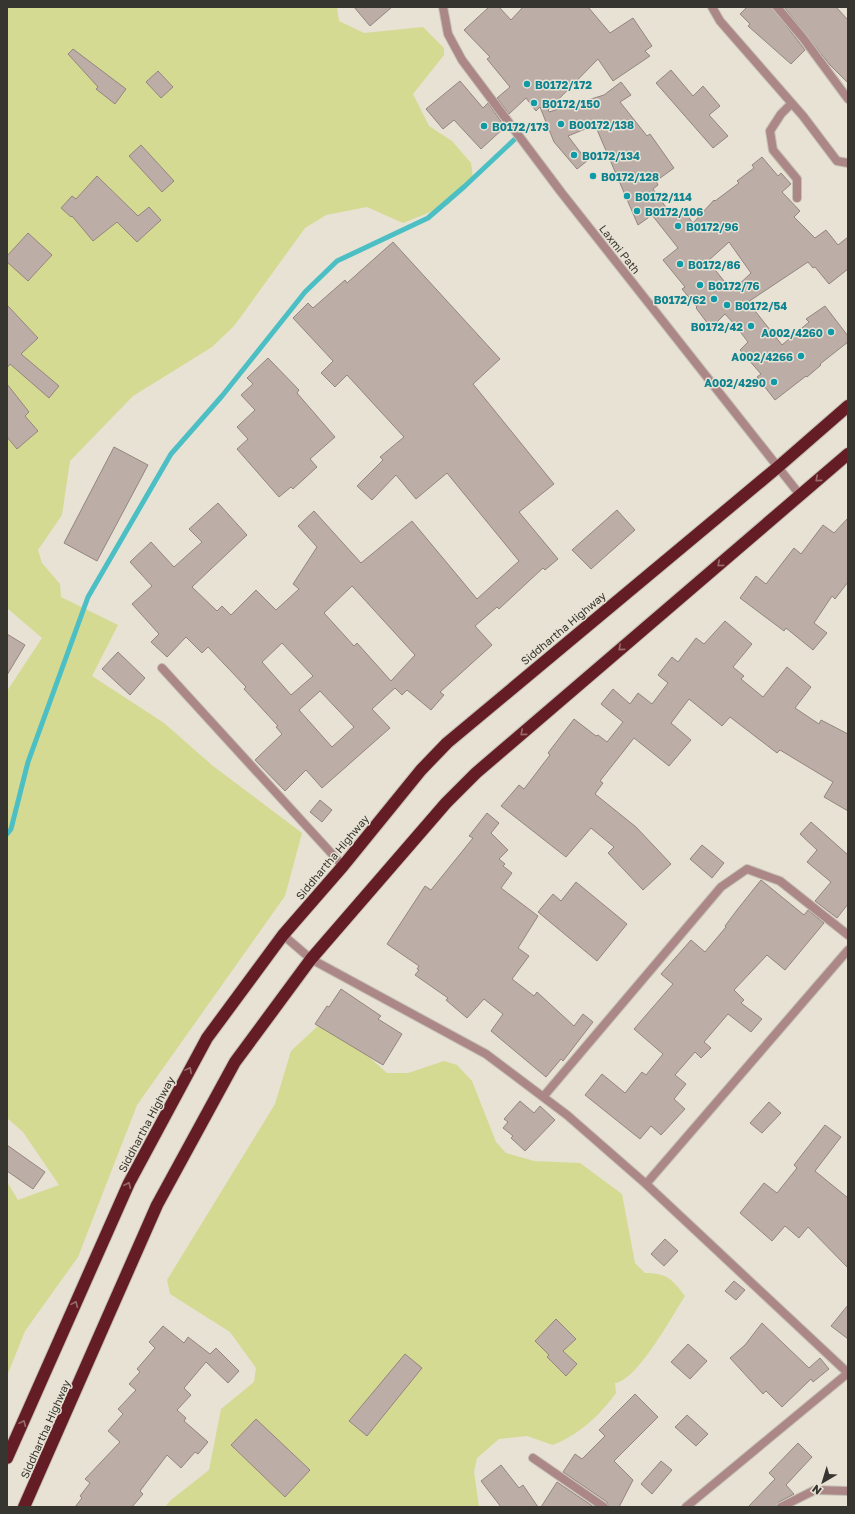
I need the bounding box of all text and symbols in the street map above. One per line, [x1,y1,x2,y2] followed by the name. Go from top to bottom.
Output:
[535,78,592,91] place label: B0172/172
[522,79,532,89] marker: B0172/172
[542,97,600,110] place label: B0172/150
[529,98,539,108] marker: B0172/150
[569,118,634,131] place label: B00172/138
[556,119,566,129] marker: B00172/138
[492,120,549,133] place label: B0172/173
[479,121,489,131] marker: B0172/173
[582,149,640,162] place label: B0172/134
[569,150,579,160] marker: B0172/134
[601,170,659,183] place label: B0172/128
[588,171,598,181] marker: B0172/128
[635,190,692,203] place label: B0172/114
[622,191,632,201] marker: B0172/114
[645,205,703,218] place label: B0172/106
[632,206,642,216] marker: B0172/106
[686,220,739,233] place label: B0172/96
[673,221,683,231] marker: B0172/96
[597,222,643,276] street label: Laxmi Path
[688,258,741,271] place label: B0172/86
[675,259,685,269] marker: B0172/86
[708,279,760,292] place label: B0172/76
[695,280,705,290] marker: B0172/76
[654,293,706,306] place label: B0172/62
[709,294,719,304] marker: B0172/62
[735,299,787,312] place label: B0172/54
[722,300,732,310] marker: B0172/54
[691,320,743,333] place label: B0172/42
[746,321,756,331] marker: B0172/42
[761,326,823,339] place label: A002/4260
[826,327,836,337] marker: A002/4260
[731,350,793,363] place label: A002/4266
[796,351,806,361] marker: A002/4266
[704,376,766,389] place label: A002/4290
[769,377,779,387] marker: A002/4290
[816,474,823,481] one-way arrow
[717,559,725,566] one-way arrow
[518,589,608,667] street label: Siddhartha Highway
[619,644,626,651] one-way arrow
[520,729,527,736] one-way arrow
[293,812,371,902] street label: Siddhartha Highway
[185,1067,192,1075] one-way arrow
[115,1074,177,1174] street label: Siddhartha Highway
[123,1182,131,1189] one-way arrow
[70,1300,78,1308] one-way arrow
[17,1378,73,1480] street label: Siddhartha Highway
[18,1419,26,1427] one-way arrow
[803,1462,843,1502] north arrow
[809,1483,824,1498] text: N

